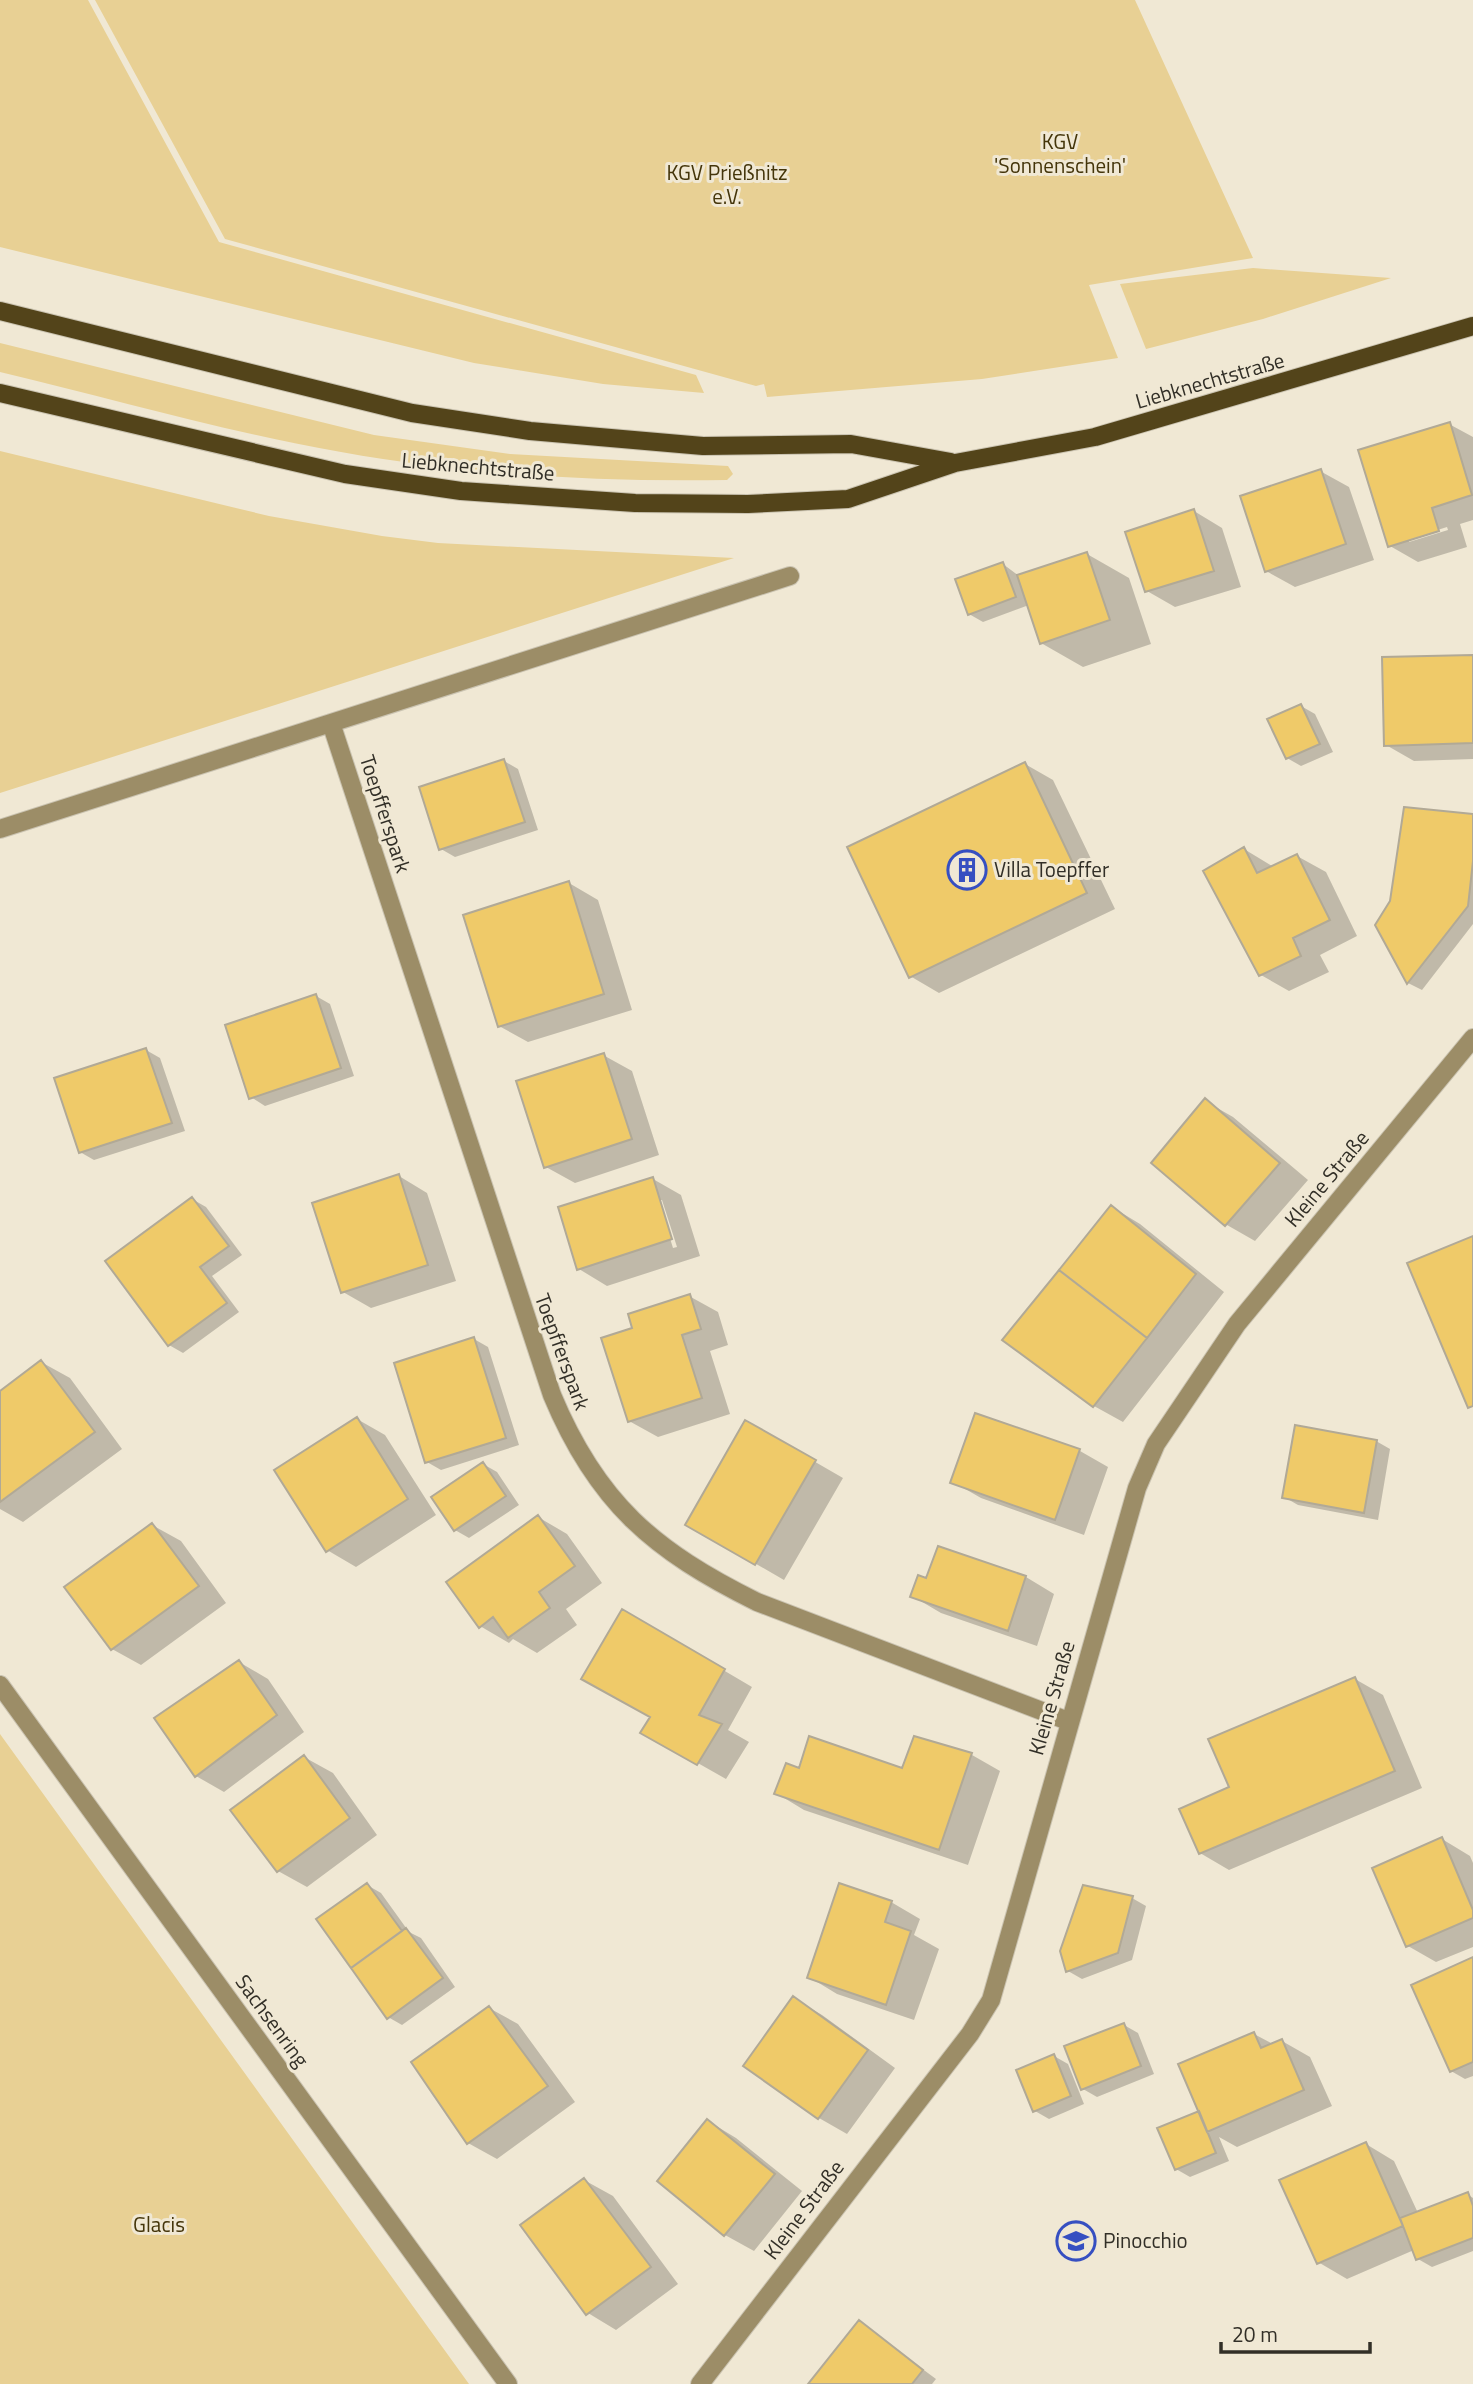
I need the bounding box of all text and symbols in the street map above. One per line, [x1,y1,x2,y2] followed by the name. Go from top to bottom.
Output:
[994,125,1126,181] park label: KGV 'Sonnenschein'
[667,156,787,212] park label: KGV Prießnitz e.V.
[1131,343,1288,417] street label: Liebknechtstraße
[400,443,556,489] street label: Liebknechtstraße
[352,751,420,877] street label: Toepfferspark
[946,849,988,891] building icon: Villa Toepffer
[994,853,1109,885] place label: Villa Toepffer
[1276,1123,1376,1234] street label: Kleine Straße
[527,1289,599,1415] street label: Toepfferspark
[1019,1637,1083,1759] street label: Kleine Straße
[228,1967,318,2074] street label: Sachsenring
[755,2153,851,2266] street label: Kleine Straße
[133,2208,185,2240] park label: Glacis
[1055,2220,1097,2262] school or university icon: Pinocchio
[1103,2224,1188,2256] place label: Pinocchio
[1221,2310,1370,2354] scale bar
[1232,2318,1278,2350] text: 20 m

